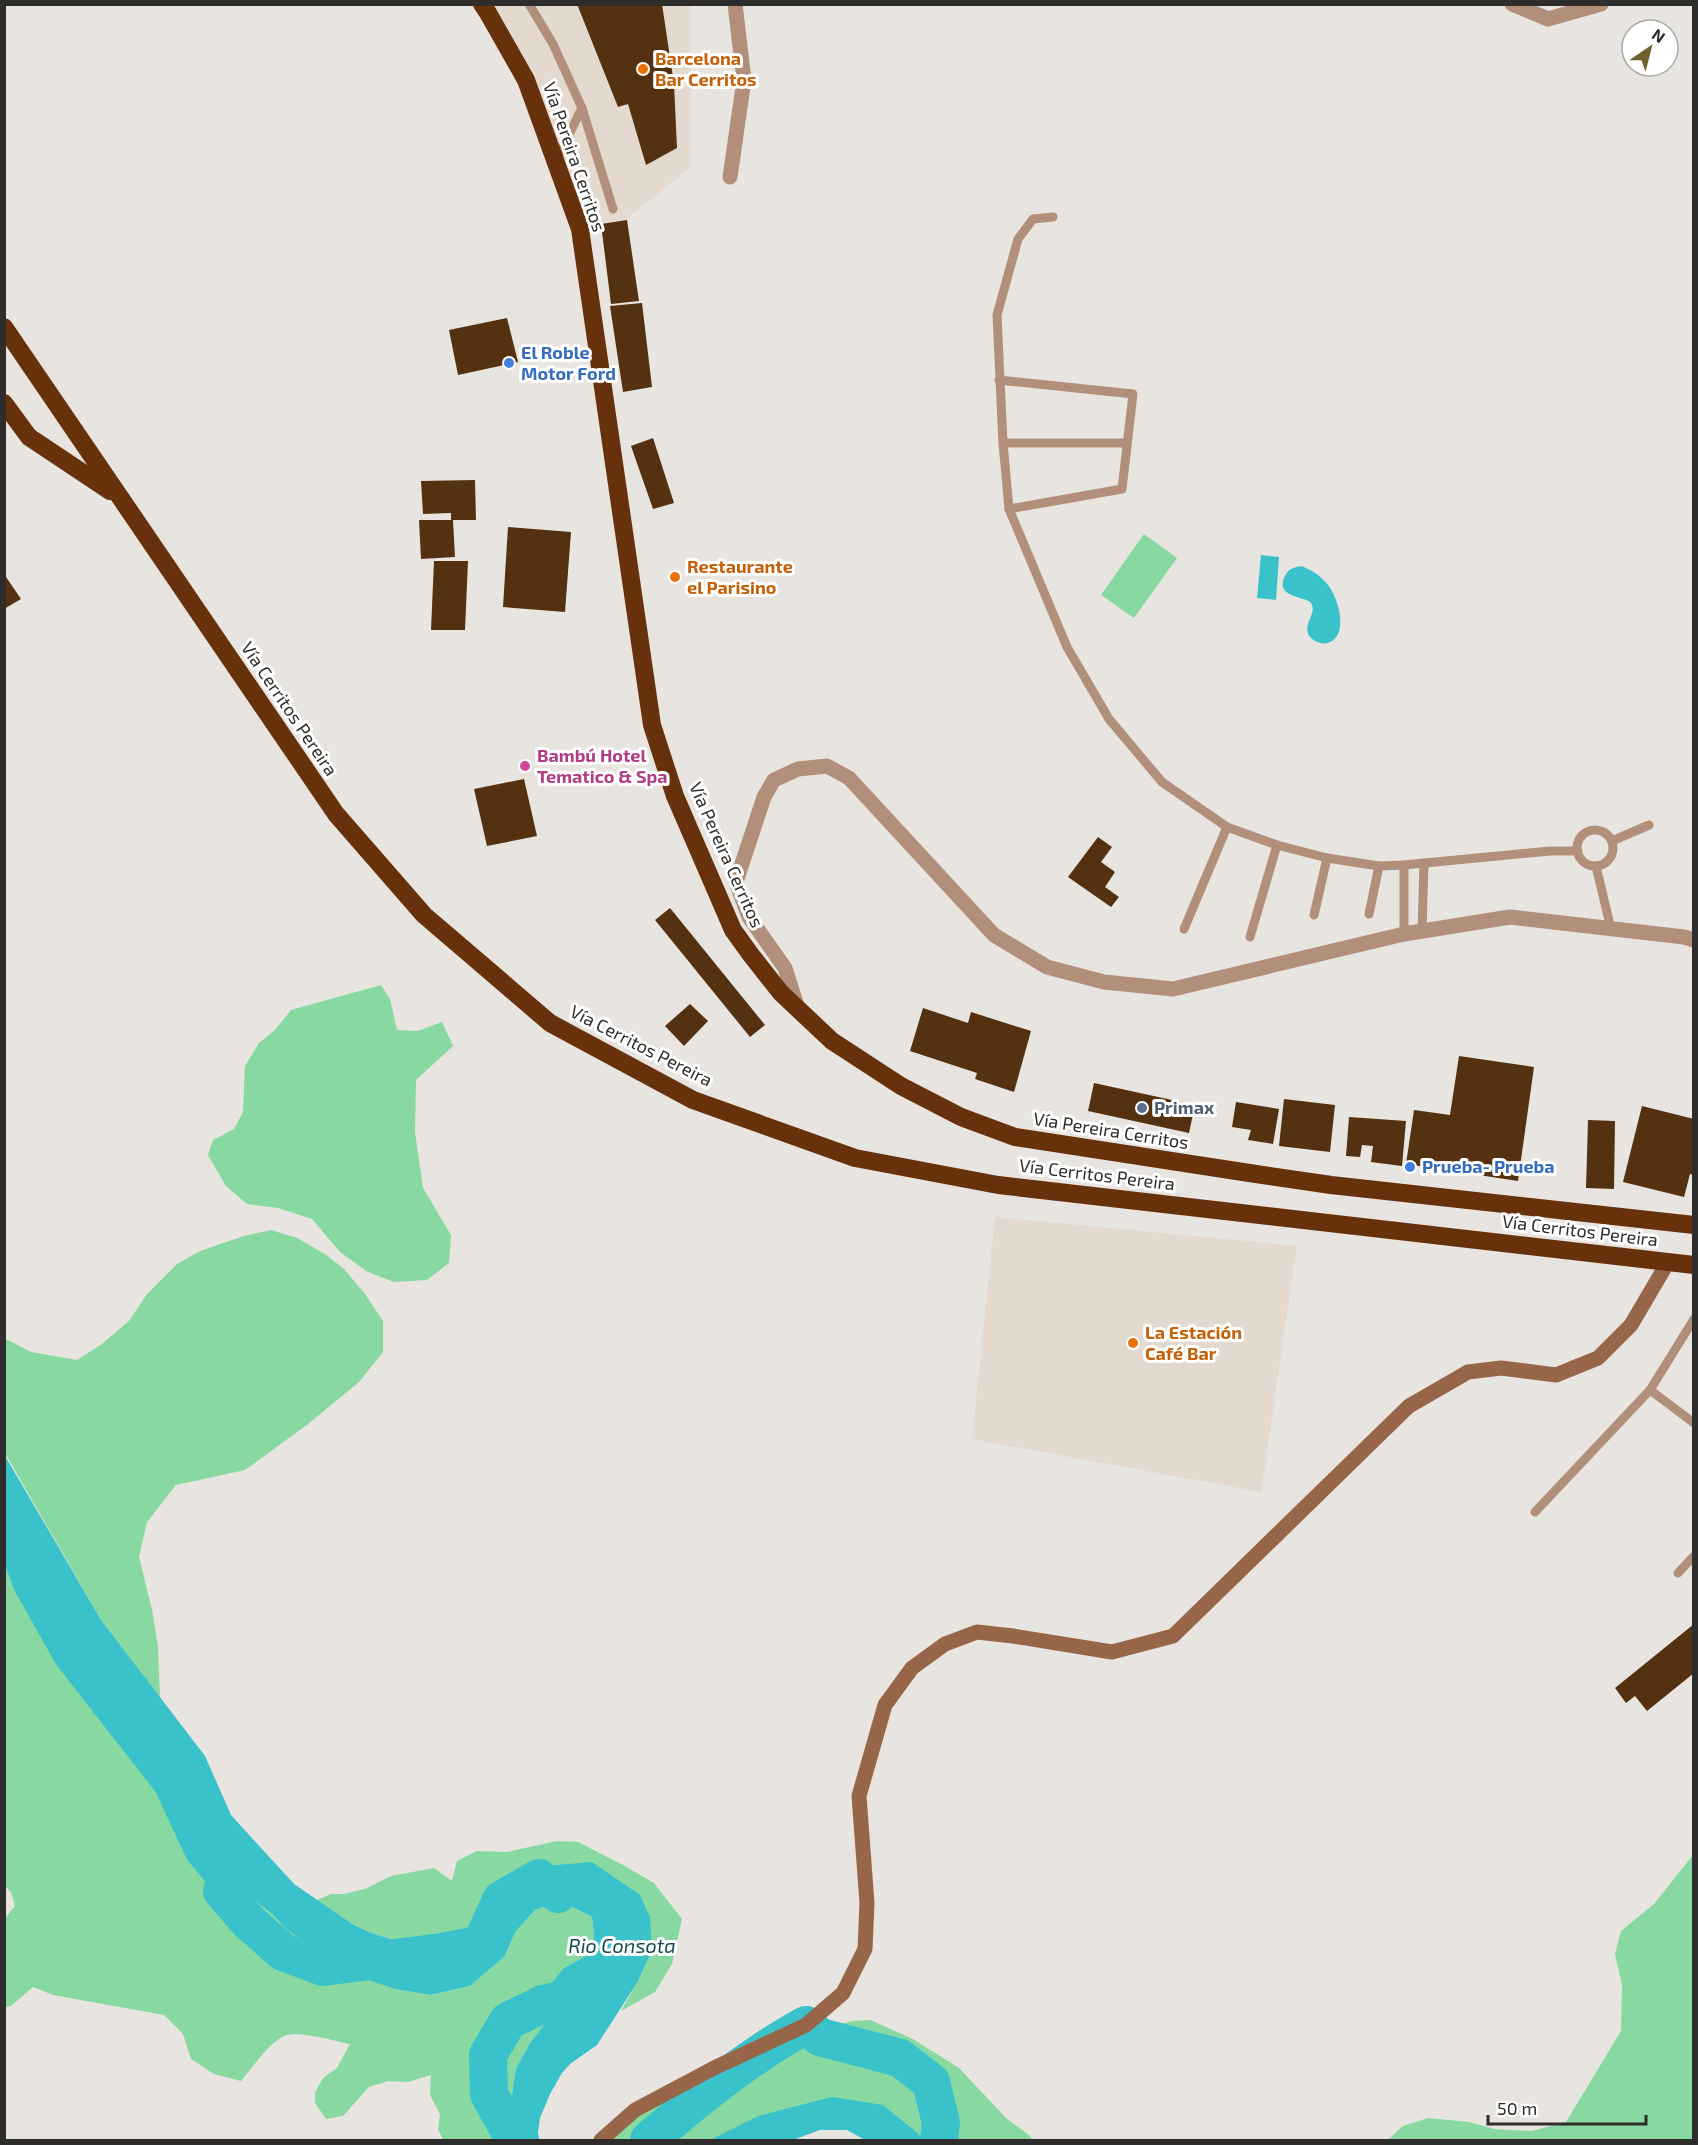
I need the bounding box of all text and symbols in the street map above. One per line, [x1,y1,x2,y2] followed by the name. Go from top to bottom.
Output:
[1620,18,1680,78] north arrow
[1649,24,1669,46] text: N
[655,47,757,90] place label: Barcelona Bar Cerritos
[636,62,650,76] marker: Barcelona Bar Cerritos
[539,79,611,234] street label: Vía Pereira Cerritos
[521,341,616,384] place label: El Roble Motor Ford
[502,356,516,370] marker: El Roble Motor Ford
[687,555,793,598] place label: Restaurante el Parisino
[668,570,682,584] marker: Restaurante el Parisino
[237,637,343,780] street label: Vía Cerritos Pereira
[537,744,668,787] place label: Bambú Hotel Tematico & Spa
[518,759,532,773] marker: Bambú Hotel Tematico & Spa
[685,778,769,931] street label: Vía Pereira Cerritos
[567,1000,716,1091] street label: Vía Cerritos Pereira
[1154,1096,1215,1118] place label: Primax
[1135,1101,1149,1115] marker: Primax
[1032,1107,1190,1153] street label: Vía Pereira Cerritos
[1018,1154,1176,1194] street label: Vía Cerritos Pereira
[1422,1155,1555,1177] place label: Prueba- Prueba
[1403,1160,1417,1174] marker: Prueba- Prueba
[1501,1210,1659,1250] street label: Vía Cerritos Pereira
[1145,1321,1242,1364] place label: La Estación Café Bar
[1126,1336,1140,1350] marker: La Estación Café Bar
[568,1933,676,1957] water label: Rio Consota
[1488,2088,1646,2126] scale bar
[1497,2097,1537,2119] text: 50 m

